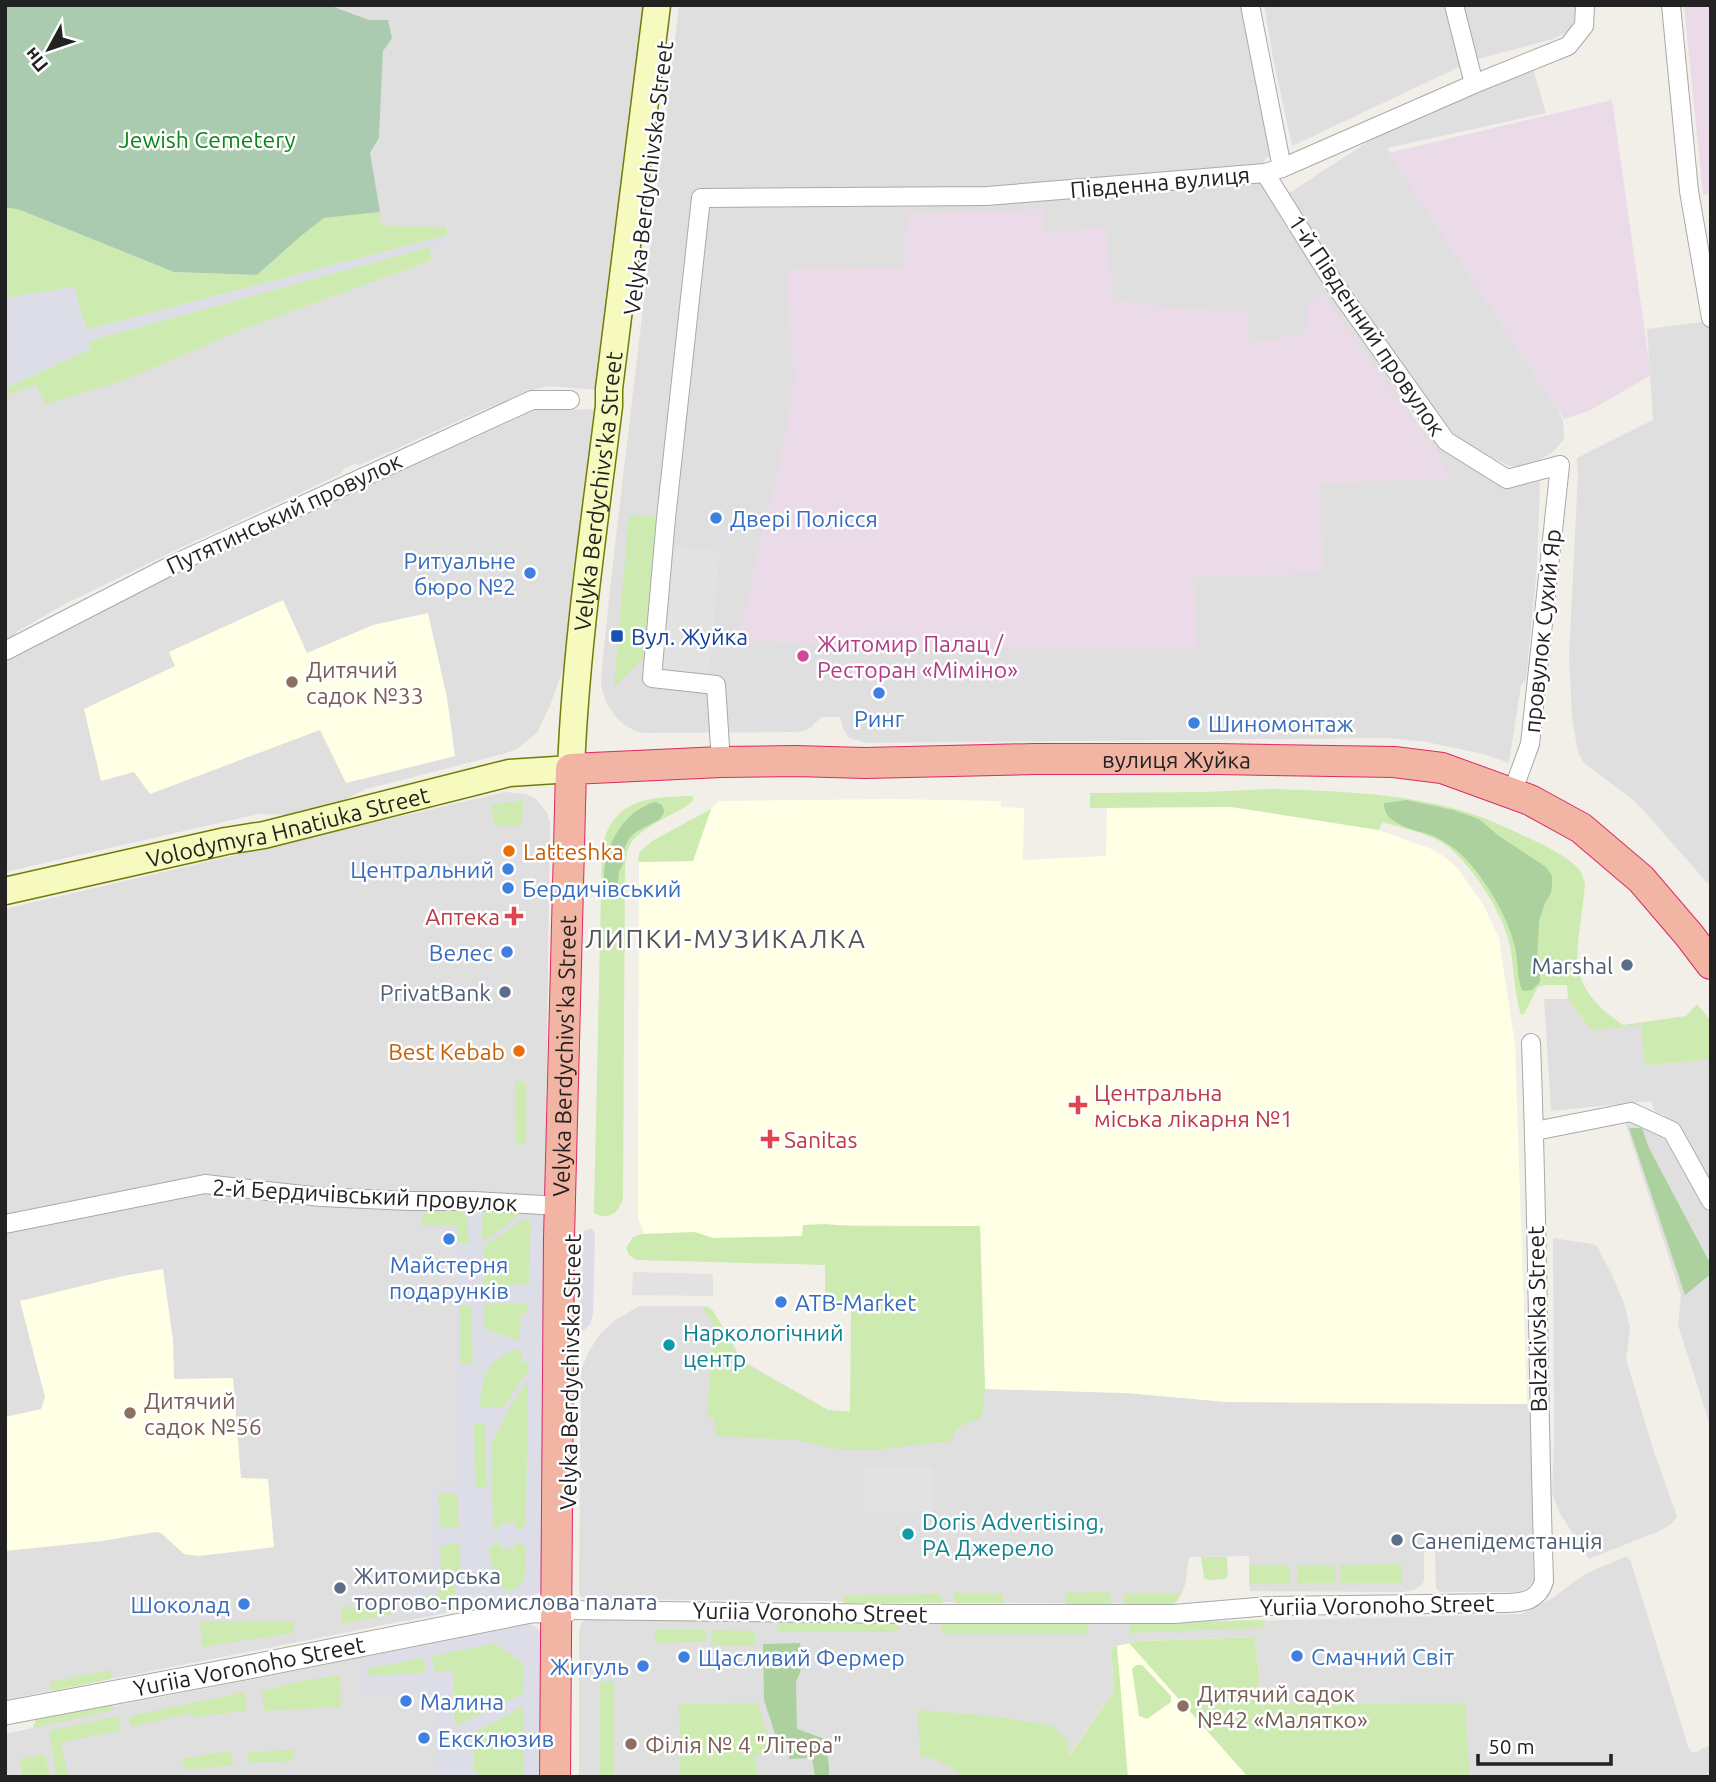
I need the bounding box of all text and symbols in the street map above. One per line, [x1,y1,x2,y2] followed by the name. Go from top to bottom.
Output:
[14,14,84,84] north arrow
[619,39,677,317] street label: Velyka Berdychivska Street
[20,43,52,77] text: Пн
[118,127,296,152] park label: Jewish Cemetery
[1069,162,1251,202] street label: Південна вулиця
[1284,210,1450,440] street label: 1-й Південний провулок
[569,350,626,632] street label: Velyka Berdychivs'ka Street
[162,447,406,579] street label: Путятинський провулок
[730,506,878,531] place label: Двері Полісся
[708,510,724,526] marker: Двері Полісся
[1519,528,1565,734] street label: провулок Сухий Яр
[404,548,516,599] place label: Ритуальне бюро №2
[522,565,538,581] marker: Ритуальне бюро №2
[631,624,748,649] place label: Вул. Жуйка
[609,628,625,644] marker: Вул. Жуйка
[817,631,1018,682] place label: Житомир Палац / Ресторан «Міміно»
[795,648,811,664] marker: Житомир Палац / Ресторан «Міміно»
[306,657,424,708] place label: Дитячий садок №33
[284,674,300,690] marker: Дитячий садок №33
[871,685,887,701] marker: Ринг
[854,706,904,731] place label: Ринг
[1208,711,1354,736] place label: Шиномонтаж
[1186,715,1202,731] marker: Шиномонтаж
[1102,746,1251,772] street label: вулиця Жуйка
[144,781,432,871] street label: Volodymyra Hnatiuka Street
[523,839,624,864] place label: Latteshka
[501,843,517,859] marker: Latteshka
[350,857,494,882] place label: Центральний
[500,861,516,877] marker: Центральний
[522,876,681,901] place label: Бердичівський
[500,880,516,896] marker: Бердичівський
[425,904,500,929] place label: Аптека
[506,908,522,924] marker: Аптека
[548,915,580,1197] street label: Velyka Berdychivs'ka Street
[585,924,867,953] district label: ЛИПКИ-МУЗИКАЛКА
[429,940,493,965] place label: Велес
[499,944,515,960] marker: Велес
[1532,953,1613,978] place label: Marshal
[1619,957,1635,973] marker: Marshal
[380,980,491,1005] place label: PrivatBank
[497,984,513,1000] marker: PrivatBank
[388,1039,505,1064] place label: Best Kebab
[511,1043,527,1059] marker: Best Kebab
[1094,1080,1293,1131] place label: Центральна міська лікарня №1
[1068,1095,1088,1115] marker: Центральна міська лікарня №1
[784,1127,857,1152] place label: Sanitas
[762,1131,778,1147] marker: Sanitas
[212,1175,518,1215] street label: 2-й Бердичівський провулок
[1523,1226,1551,1412] street label: Balzakivska Street
[441,1231,457,1247] marker: Майстерня подарунків
[555,1234,585,1510] street label: Velyka Berdychivska Street
[389,1252,509,1303] place label: Майстерня подарунків
[795,1290,916,1315] place label: ATB-Market
[773,1294,789,1310] marker: ATB-Market
[683,1320,844,1371] place label: Наркологічний центр
[661,1337,677,1353] marker: Наркологічний центр
[144,1388,262,1439] place label: Дитячий садок №56
[122,1405,138,1421] marker: Дитячий садок №56
[922,1509,1104,1560] place label: Doris Advertising, РА Джерело
[900,1526,916,1542] marker: Doris Advertising, РА Джерело
[1411,1528,1603,1553] place label: Санепідемстанція
[1389,1532,1405,1548] marker: Санепідемстанція
[354,1563,658,1614] place label: Житомирська торгово-промислова палата
[332,1580,348,1596] marker: Житомирська торгово-промислова палата
[1259,1590,1495,1620] street label: Yuriia Voronoho Street
[131,1592,230,1617] place label: Шоколад
[236,1596,252,1612] marker: Шоколад
[692,1597,928,1627] street label: Yuriia Voronoho Street
[131,1631,367,1701] street label: Yuriia Voronoho Street
[1311,1644,1454,1669] place label: Смачний Світ
[698,1645,905,1670] place label: Щасливий Фермер
[1289,1648,1305,1664] marker: Смачний Світ
[676,1649,692,1665] marker: Щасливий Фермер
[550,1654,629,1679] place label: Жигуль
[635,1658,651,1674] marker: Жигуль
[1197,1681,1368,1732] place label: Дитячий садок №42 «Малятко»
[420,1689,504,1714] place label: Малина
[398,1693,414,1709] marker: Малина
[1175,1698,1191,1714] marker: Дитячий садок №42 «Малятко»
[1478,1722,1611,1766] scale bar
[438,1726,554,1751] place label: Ексклюзив
[416,1730,432,1746] marker: Ексклюзив
[645,1732,842,1757] place label: Філія № 4 "Літера"
[1488,1734,1535,1758] text: 50 m
[623,1736,639,1752] marker: Філія № 4 "Літера"

